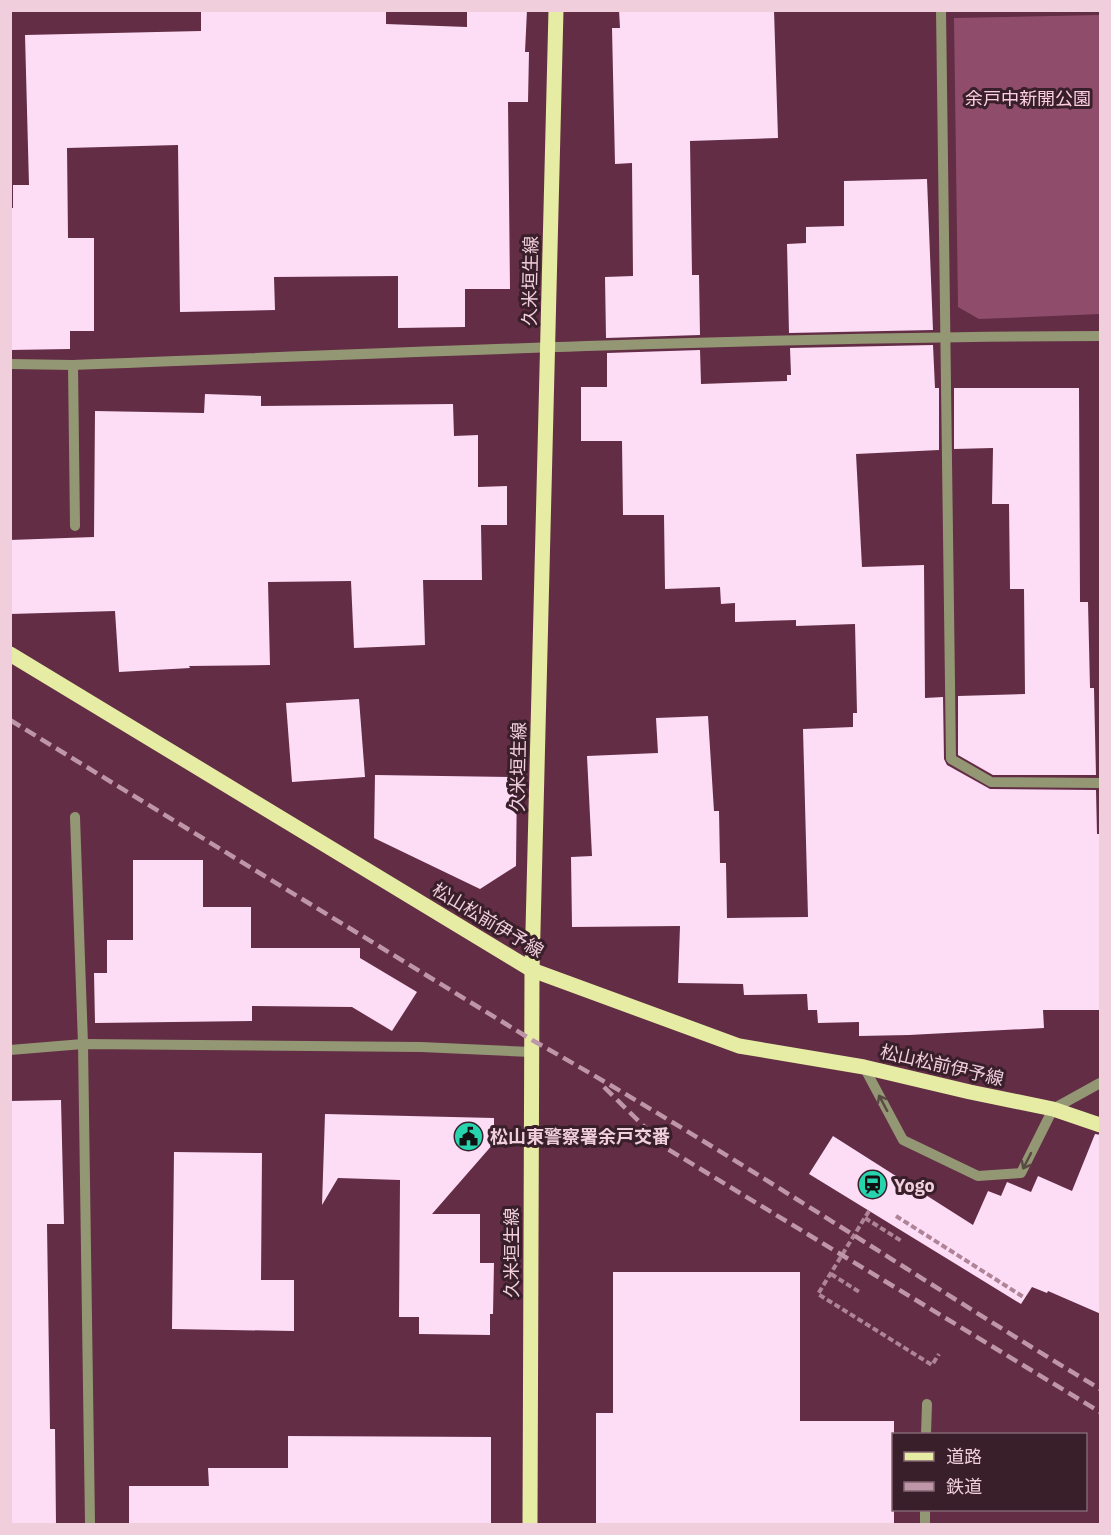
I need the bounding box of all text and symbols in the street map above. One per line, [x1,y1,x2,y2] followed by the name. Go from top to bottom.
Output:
[965,87,1091,110] park label: 余戸中新開公園
[518,236,542,326] street label: 久米垣生線
[506,722,530,812] street label: 久米垣生線
[428,878,548,962] street label: 松山松前伊予線
[878,1040,1006,1090] street label: 松山松前伊予線
[877,1095,889,1113] one-way arrow
[453,1120,485,1152] public building icon: 松山東警察署余戸交番
[490,1125,670,1148] place label: 松山東警察署余戸交番
[1021,1152,1033,1169] one-way arrow
[857,1169,889,1201] station icon: Yogo
[894,1174,935,1197] place label: Yogo
[500,1208,523,1298] street label: 久米垣生線
[892,1433,1087,1511] legend
[946,1445,982,1468] text: 道路
[946,1475,982,1498] text: 鉄道

